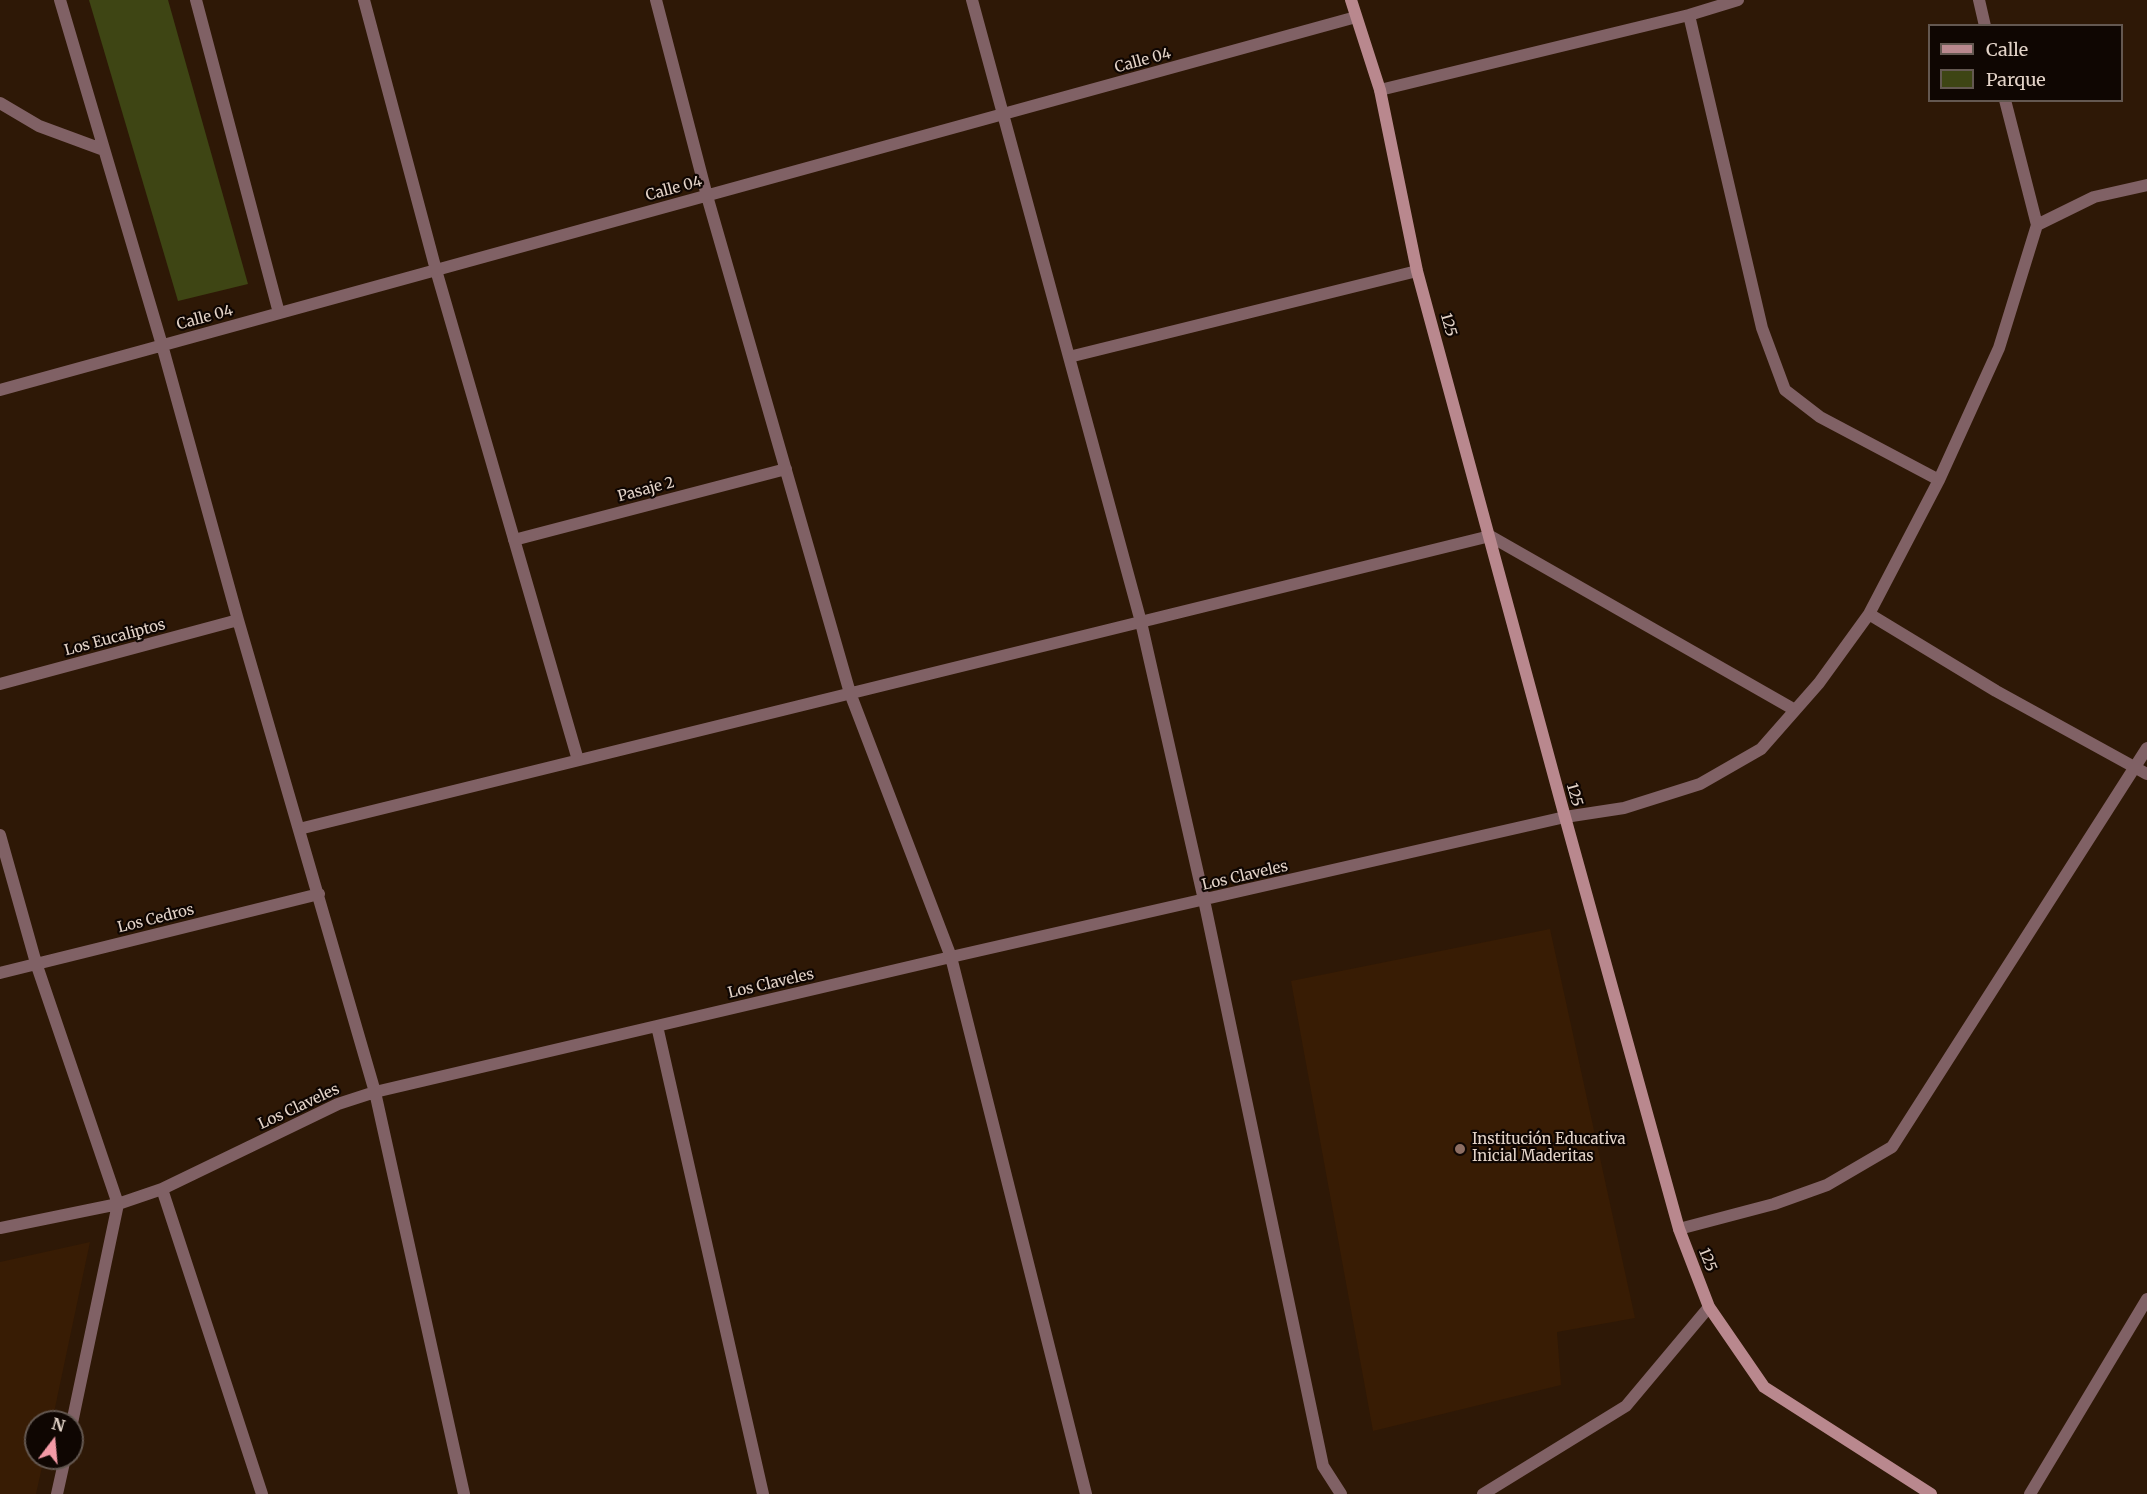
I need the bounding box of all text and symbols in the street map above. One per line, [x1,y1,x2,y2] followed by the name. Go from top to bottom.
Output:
[1928,24,2123,102] legend
[1986,38,2028,61] text: Calle
[1113,45,1173,77] street label: Calle 04
[1986,68,2046,91] text: Parque
[644,173,704,205] street label: Calle 04
[175,302,235,334] street label: Calle 04
[1436,311,1460,339] street label: 125
[616,474,676,506] street label: Pasaje 2
[63,616,167,660] street label: Los Eucaliptos
[1562,781,1586,809] street label: 125
[1200,857,1290,895] street label: Los Claveles
[116,901,196,937] street label: Los Cedros
[726,965,816,1003] street label: Los Claveles
[256,1080,342,1134] street label: Los Claveles
[1472,1131,1626,1166] place label: Institución Educativa Inicial Maderitas
[1453,1142,1467,1156] marker: Institución Educativa Inicial Maderitas
[1694,1246,1720,1274] street label: 125
[24,1410,84,1470] north arrow
[50,1413,67,1436] text: N

